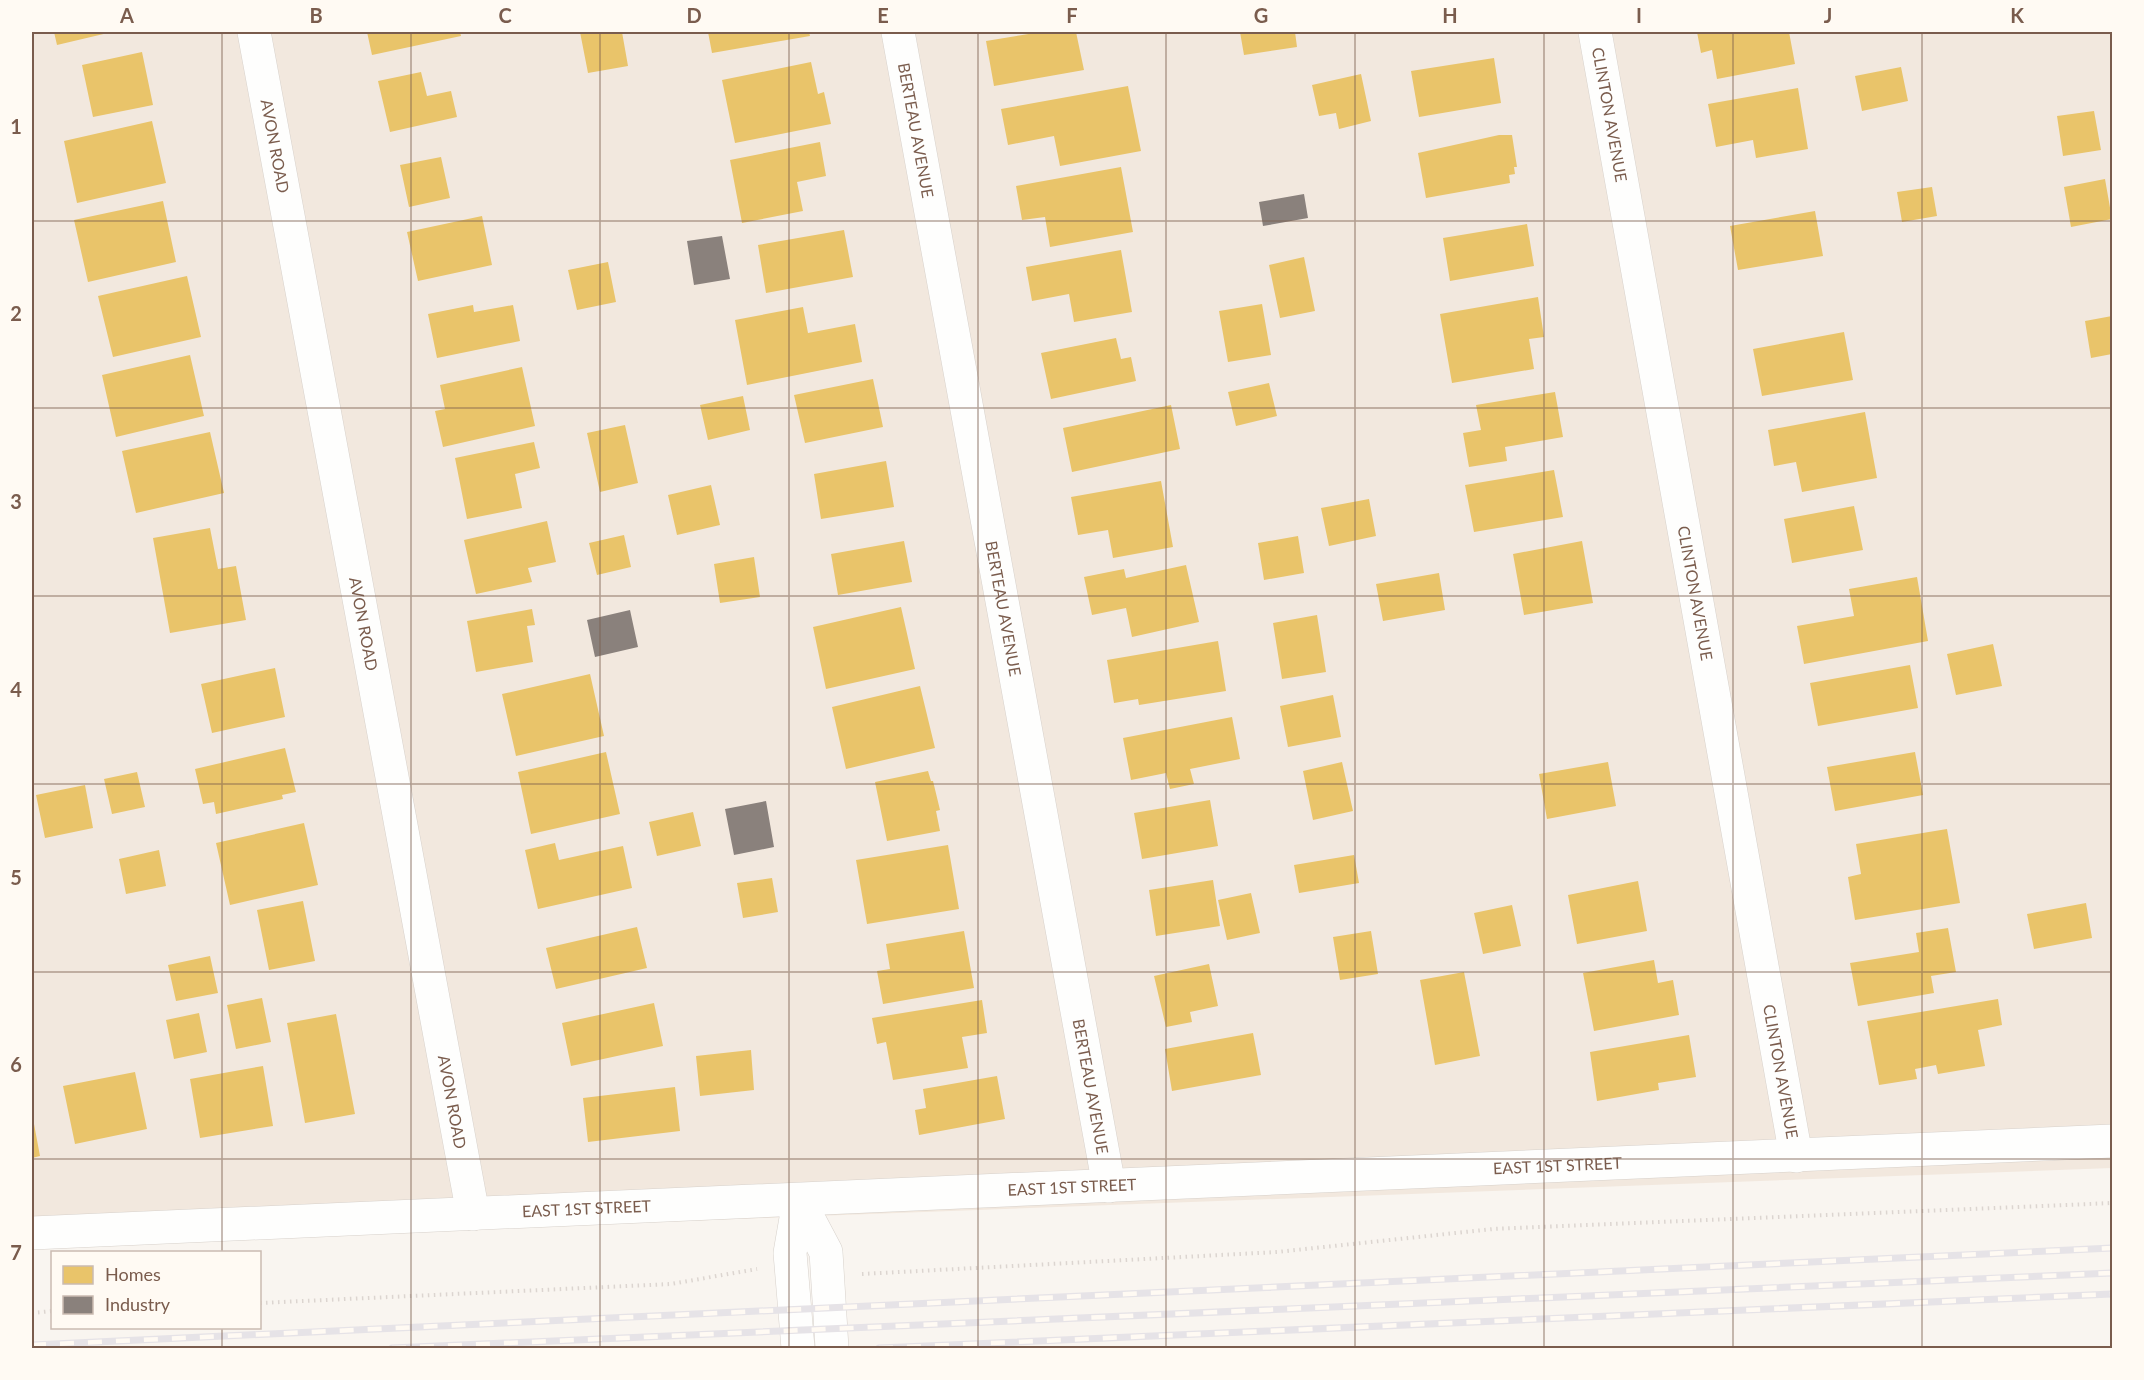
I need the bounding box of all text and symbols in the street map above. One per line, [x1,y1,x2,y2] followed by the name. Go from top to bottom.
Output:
[119,3,134,27] text: A
[309,3,323,27] text: B
[498,3,512,27] text: C
[686,3,702,27] text: D
[877,3,889,27] text: E
[1066,3,1078,27] text: F
[1254,3,1268,27] text: G
[1442,3,1458,27] text: H
[1636,3,1642,27] text: I
[1824,3,1832,27] text: J
[2010,3,2024,27] text: K
[1589,46,1632,183] street label: CLINTON AVENUE
[895,61,938,199] street label: BERTEAU AVENUE
[258,97,294,194] street label: AVON ROAD
[10,114,22,138] text: 1
[10,301,22,325] text: 2
[10,489,22,513] text: 3
[1674,524,1717,662] street label: CLINTON AVENUE
[982,539,1026,678] street label: BERTEAU AVENUE
[346,575,382,672] street label: AVON ROAD
[10,677,22,701] text: 4
[10,865,22,889] text: 5
[1760,1003,1803,1140] street label: CLINTON AVENUE
[1070,1017,1113,1156] street label: BERTEAU AVENUE
[10,1052,22,1076] text: 6
[435,1053,471,1150] street label: AVON ROAD
[1493,1153,1623,1177] street label: EAST 1ST STREET
[1007,1174,1137,1199] street label: EAST 1ST STREET
[522,1196,652,1220] street label: EAST 1ST STREET
[10,1240,22,1264] text: 7
[51,1251,261,1329] legend
[105,1263,161,1285] text: Homes
[105,1293,171,1315] text: Industry

